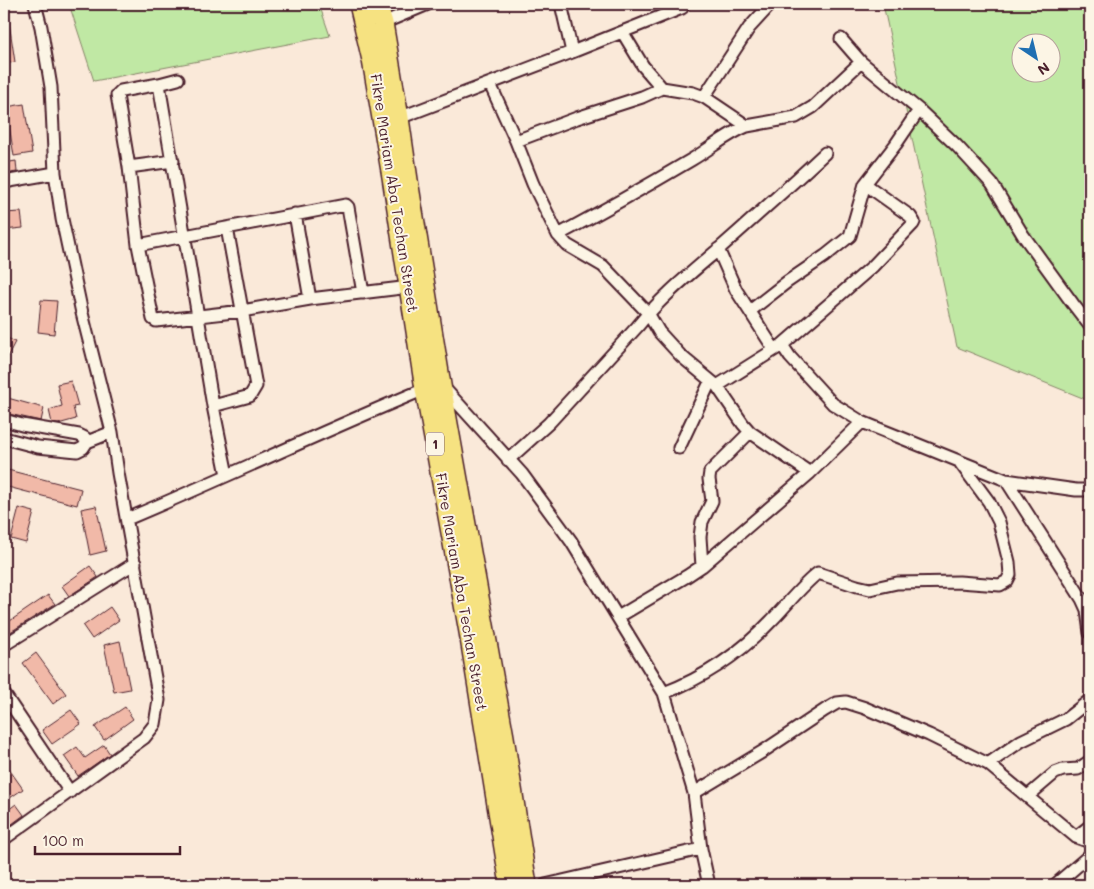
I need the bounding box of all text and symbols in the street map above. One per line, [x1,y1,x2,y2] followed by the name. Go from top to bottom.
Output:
[1012,32,1062,82] north arrow
[1034,58,1054,80] text: N
[366,72,424,314] street label: Fikre Mariam Aba Techan Street
[426,432,444,456] road number: 1
[431,471,493,712] street label: Fikre Mariam Aba Techan Street
[35,824,180,856] scale bar
[42,830,84,850] text: 100 m

